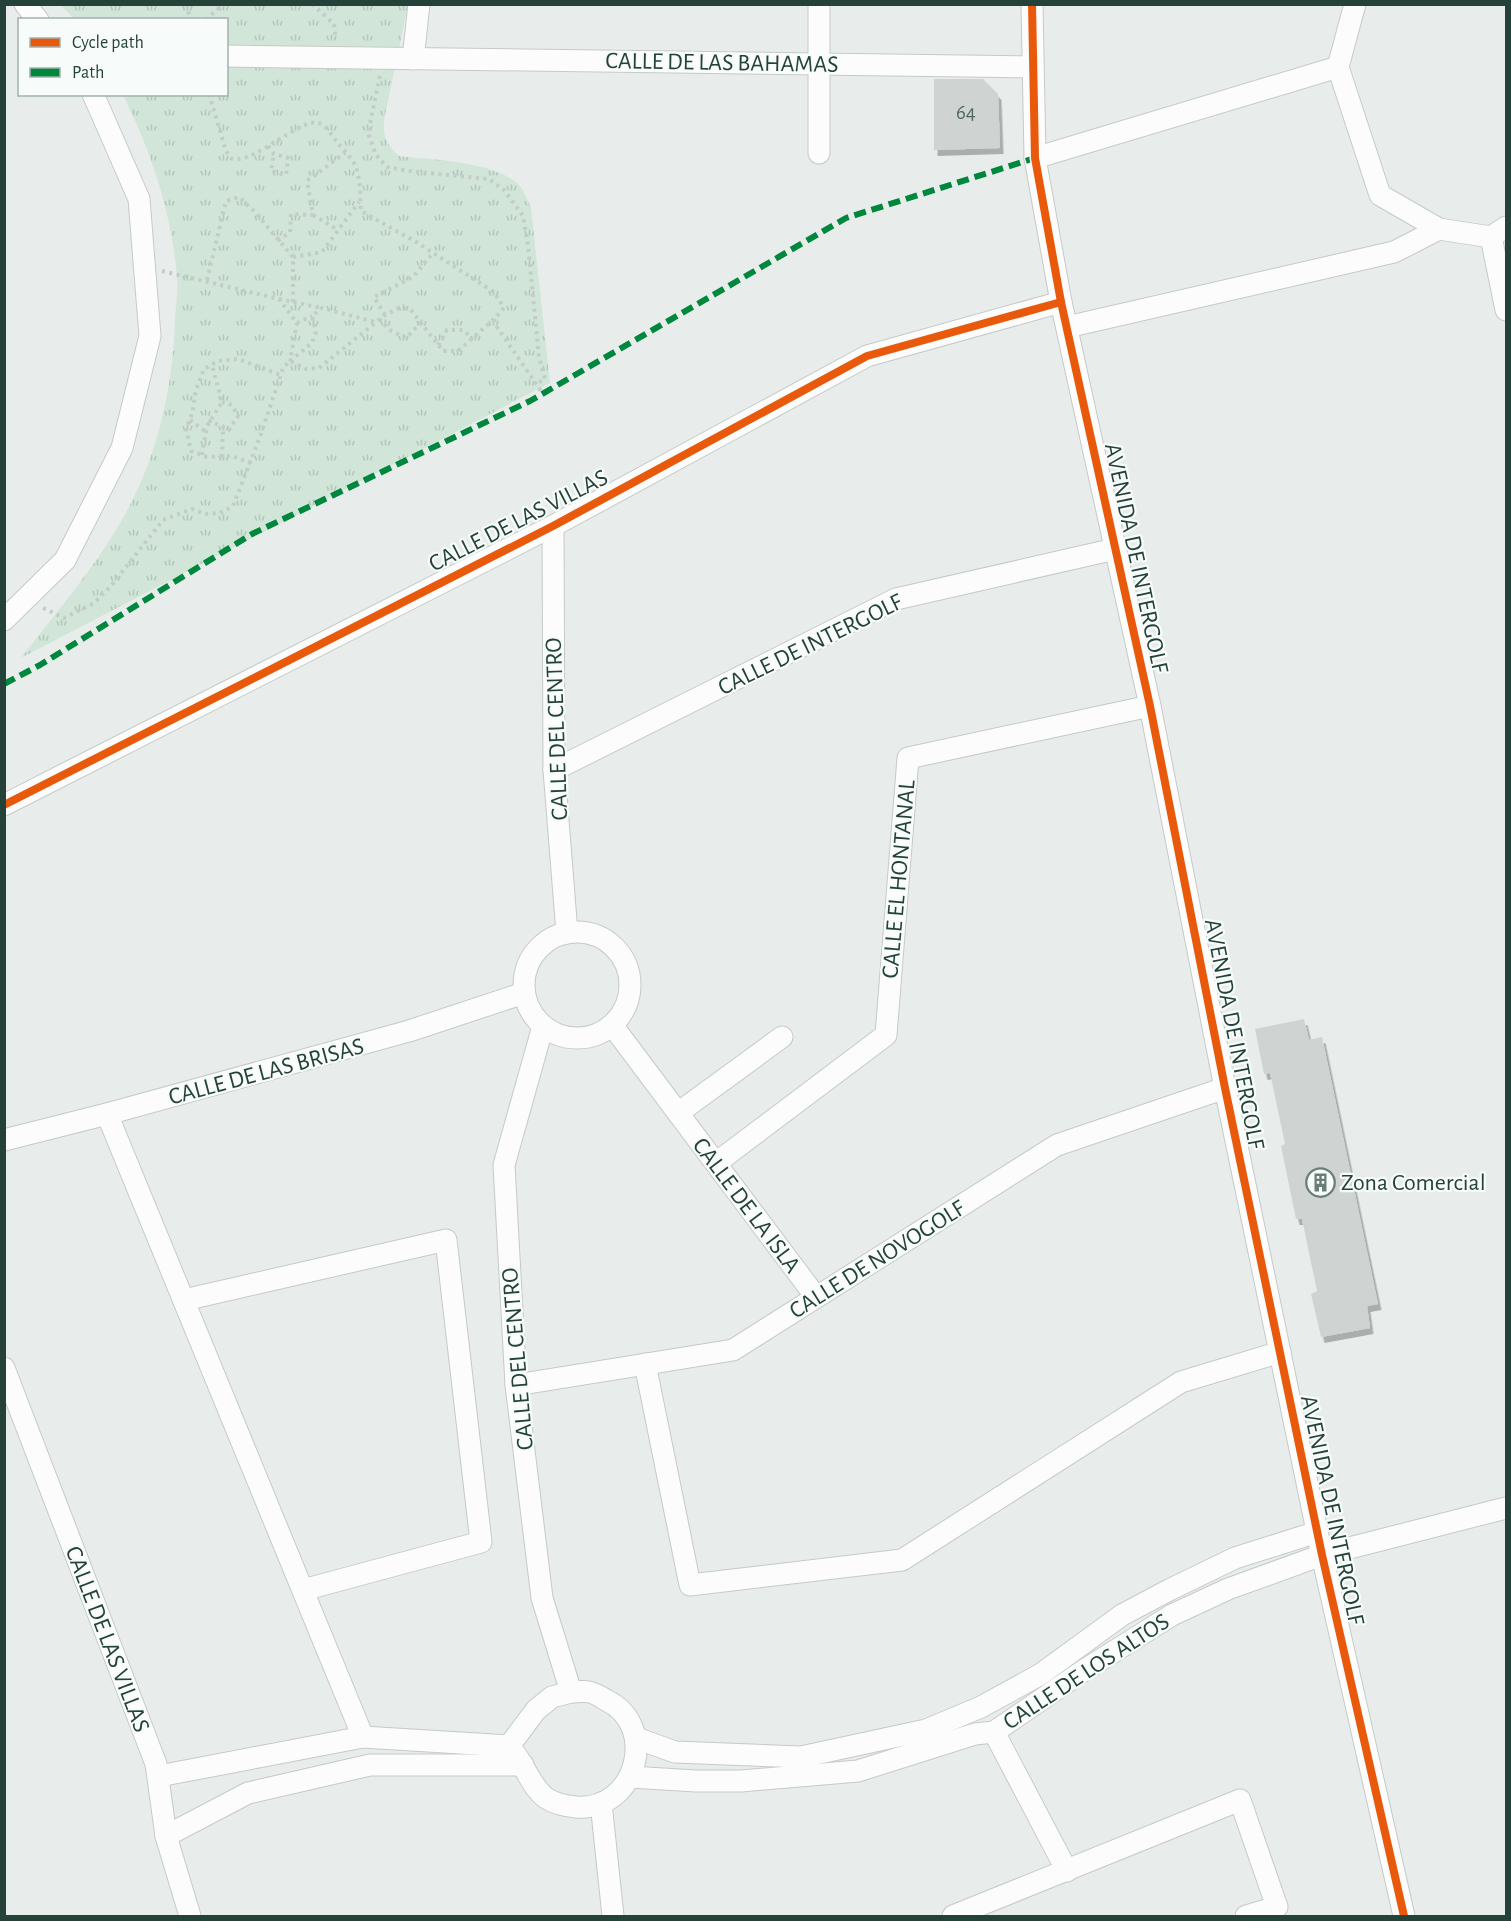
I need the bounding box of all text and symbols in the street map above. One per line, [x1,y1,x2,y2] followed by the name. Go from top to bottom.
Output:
[18,18,228,96] legend
[72,34,144,52] text: Cycle path
[605,49,839,77] street label: CALLE DE LAS BAHAMAS
[72,64,104,82] text: Path
[956,102,976,123] house number: 64
[1100,441,1172,676] street label: AVENIDA DE INTERGOLF
[425,465,612,576] street label: CALLE DE LAS VILLAS
[714,590,907,700] street label: CALLE DE INTERGOLF
[542,637,572,821] street label: CALLE DEL CENTRO
[878,779,920,979] street label: CALLE EL HONTANAL
[1200,917,1268,1152] street label: AVENIDA DE INTERGOLF
[166,1034,367,1110] street label: CALLE DE LAS BRISAS
[688,1134,805,1278] street label: CALLE DE LA ISLA
[1304,1166,1336,1198] building icon: Zona Comercial
[1341,1171,1486,1195] place label: Zona Comercial
[785,1196,970,1324] street label: CALLE DE NOVOGOLF
[498,1267,538,1451] street label: CALLE DEL CENTRO
[1296,1393,1368,1628] street label: AVENIDA DE INTERGOLF
[61,1543,154,1736] street label: CALLE DE LAS VILLAS
[999,1609,1174,1734] street label: CALLE DE LOS ALTOS

